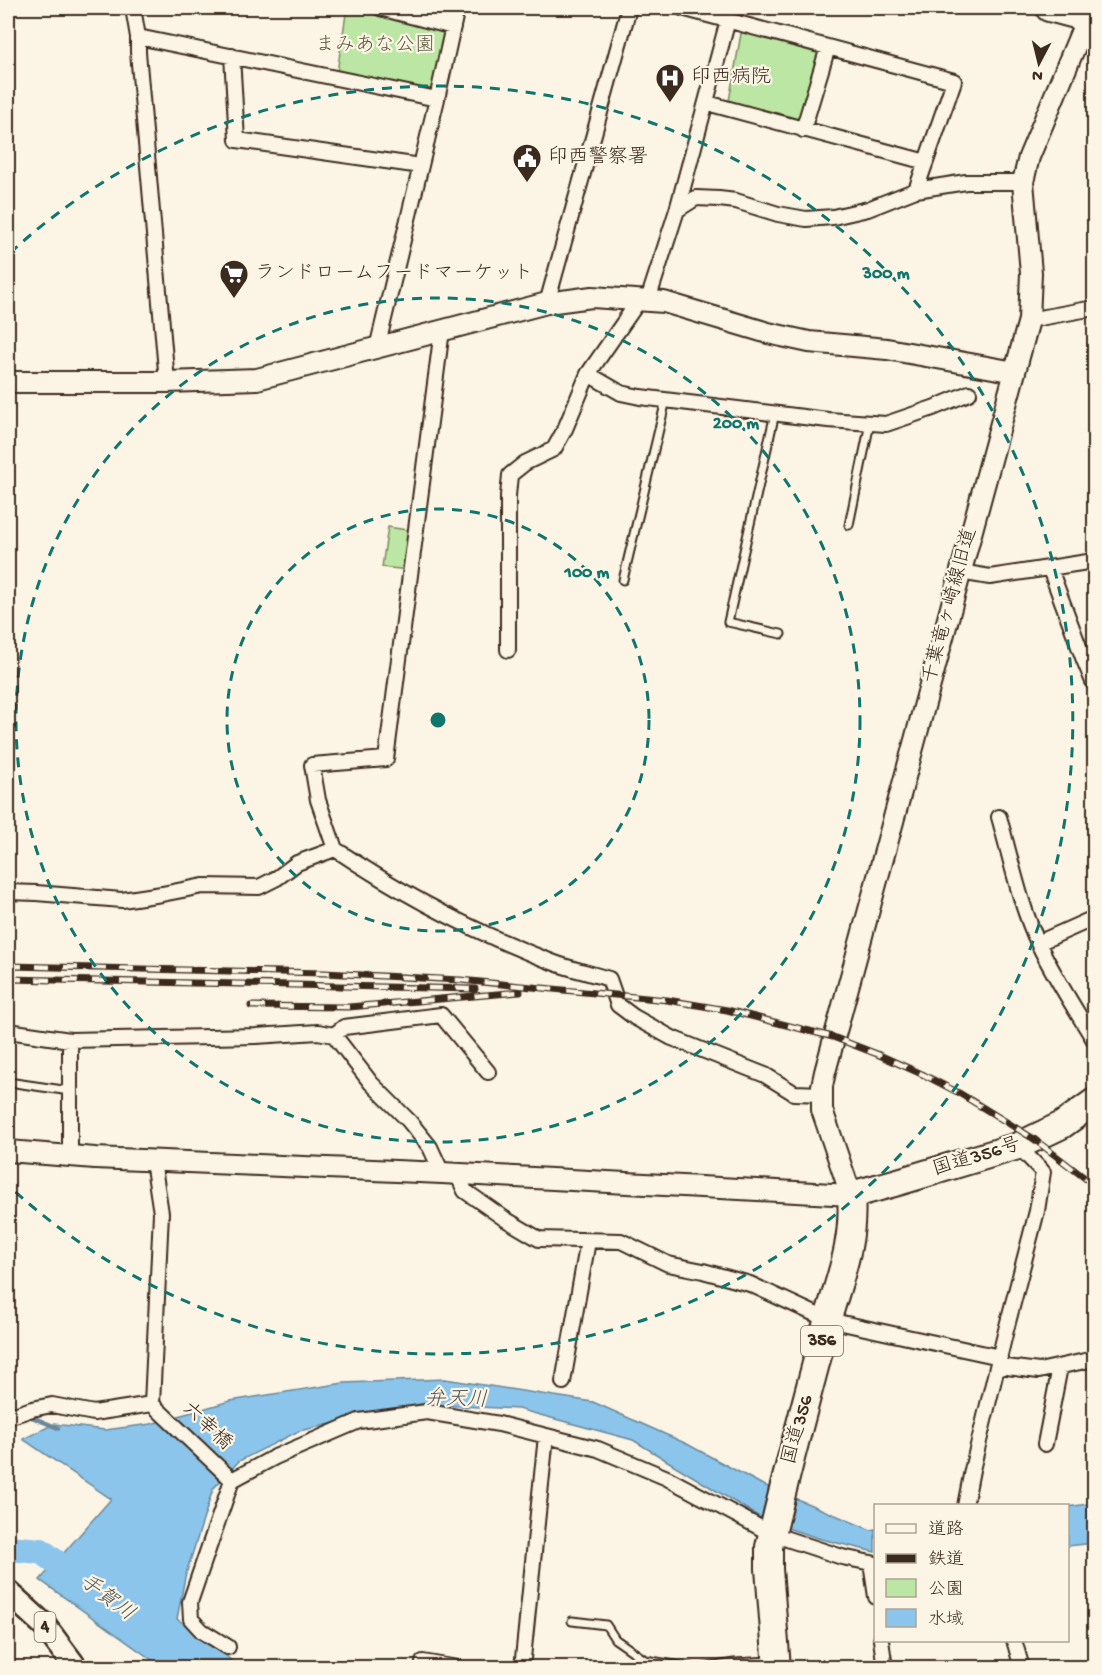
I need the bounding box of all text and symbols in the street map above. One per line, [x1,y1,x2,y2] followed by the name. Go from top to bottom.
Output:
[1009,33,1069,93] north arrow
[315,34,435,58] park label: まみあな公園
[654,62,686,104] hospital icon: 印西病院
[1031,64,1044,84] text: N
[691,65,771,90] place label: 印西病院
[511,142,543,184] public building icon: 印西警察署
[548,145,648,170] place label: 印西警察署
[218,258,250,300] supermarket icon: ランドロームフードマーケット
[255,263,533,286] place label: ランドロームフードマーケット
[862,264,910,285] text: 300 m
[713,414,759,435] text: 200 m
[917,525,983,686] street label: 千葉竜ヶ崎線旧道
[564,563,610,584] text: 100 m
[428,710,448,730] centre of rings
[930,1133,1024,1182] street label: 国道356号
[801,1326,843,1356] road number: 356
[424,1385,488,1415] water label: 弁天川
[778,1392,820,1467] street label: 国道356
[176,1397,237,1456] street label: 六幸橋
[874,1504,1069,1642] legend
[928,1519,964,1541] text: 道路
[928,1549,964,1571] text: 鉄道
[73,1569,139,1628] water label: 手賀川
[928,1580,964,1601] text: 公園
[928,1609,964,1631] text: 水域
[34,1612,56,1642] road number: 4

